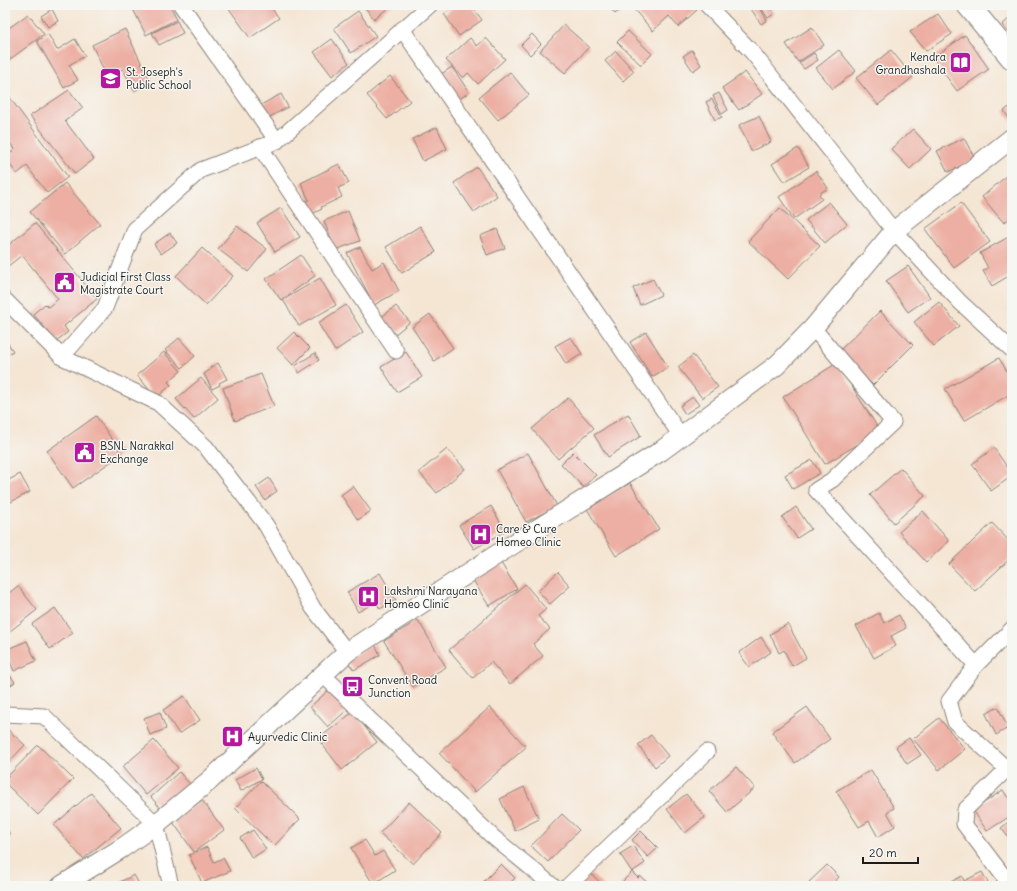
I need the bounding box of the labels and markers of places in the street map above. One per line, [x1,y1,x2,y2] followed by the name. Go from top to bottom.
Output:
[876,50,946,77] place label: Kendra Grandhashala
[948,50,974,76] library icon: Kendra Grandhashala
[98,65,124,91] school or university icon: St. Joseph's Public School
[126,65,191,92] place label: St. Joseph's Public School
[51,270,77,296] public building icon: Judicial First Class Magistrate Court
[80,270,171,297] place label: Judicial First Class Magistrate Court
[71,439,97,465] public building icon: BSNL Narakkal Exchange
[100,439,174,466] place label: BSNL Narakkal Exchange
[468,522,494,548] hospital icon: Care & Cure Homeo Clinic
[496,522,561,549] place label: Care & Cure Homeo Clinic
[356,584,382,610] hospital icon: Lakshmi Narayana Homeo Clinic
[384,584,477,611] place label: Lakshmi Narayana Homeo Clinic
[340,673,366,699] bus stop icon: Convent Road Junction
[368,673,438,700] place label: Convent Road Junction
[219,724,245,750] hospital icon: Ayurvedic Clinic
[248,730,328,744] place label: Ayurvedic Clinic

